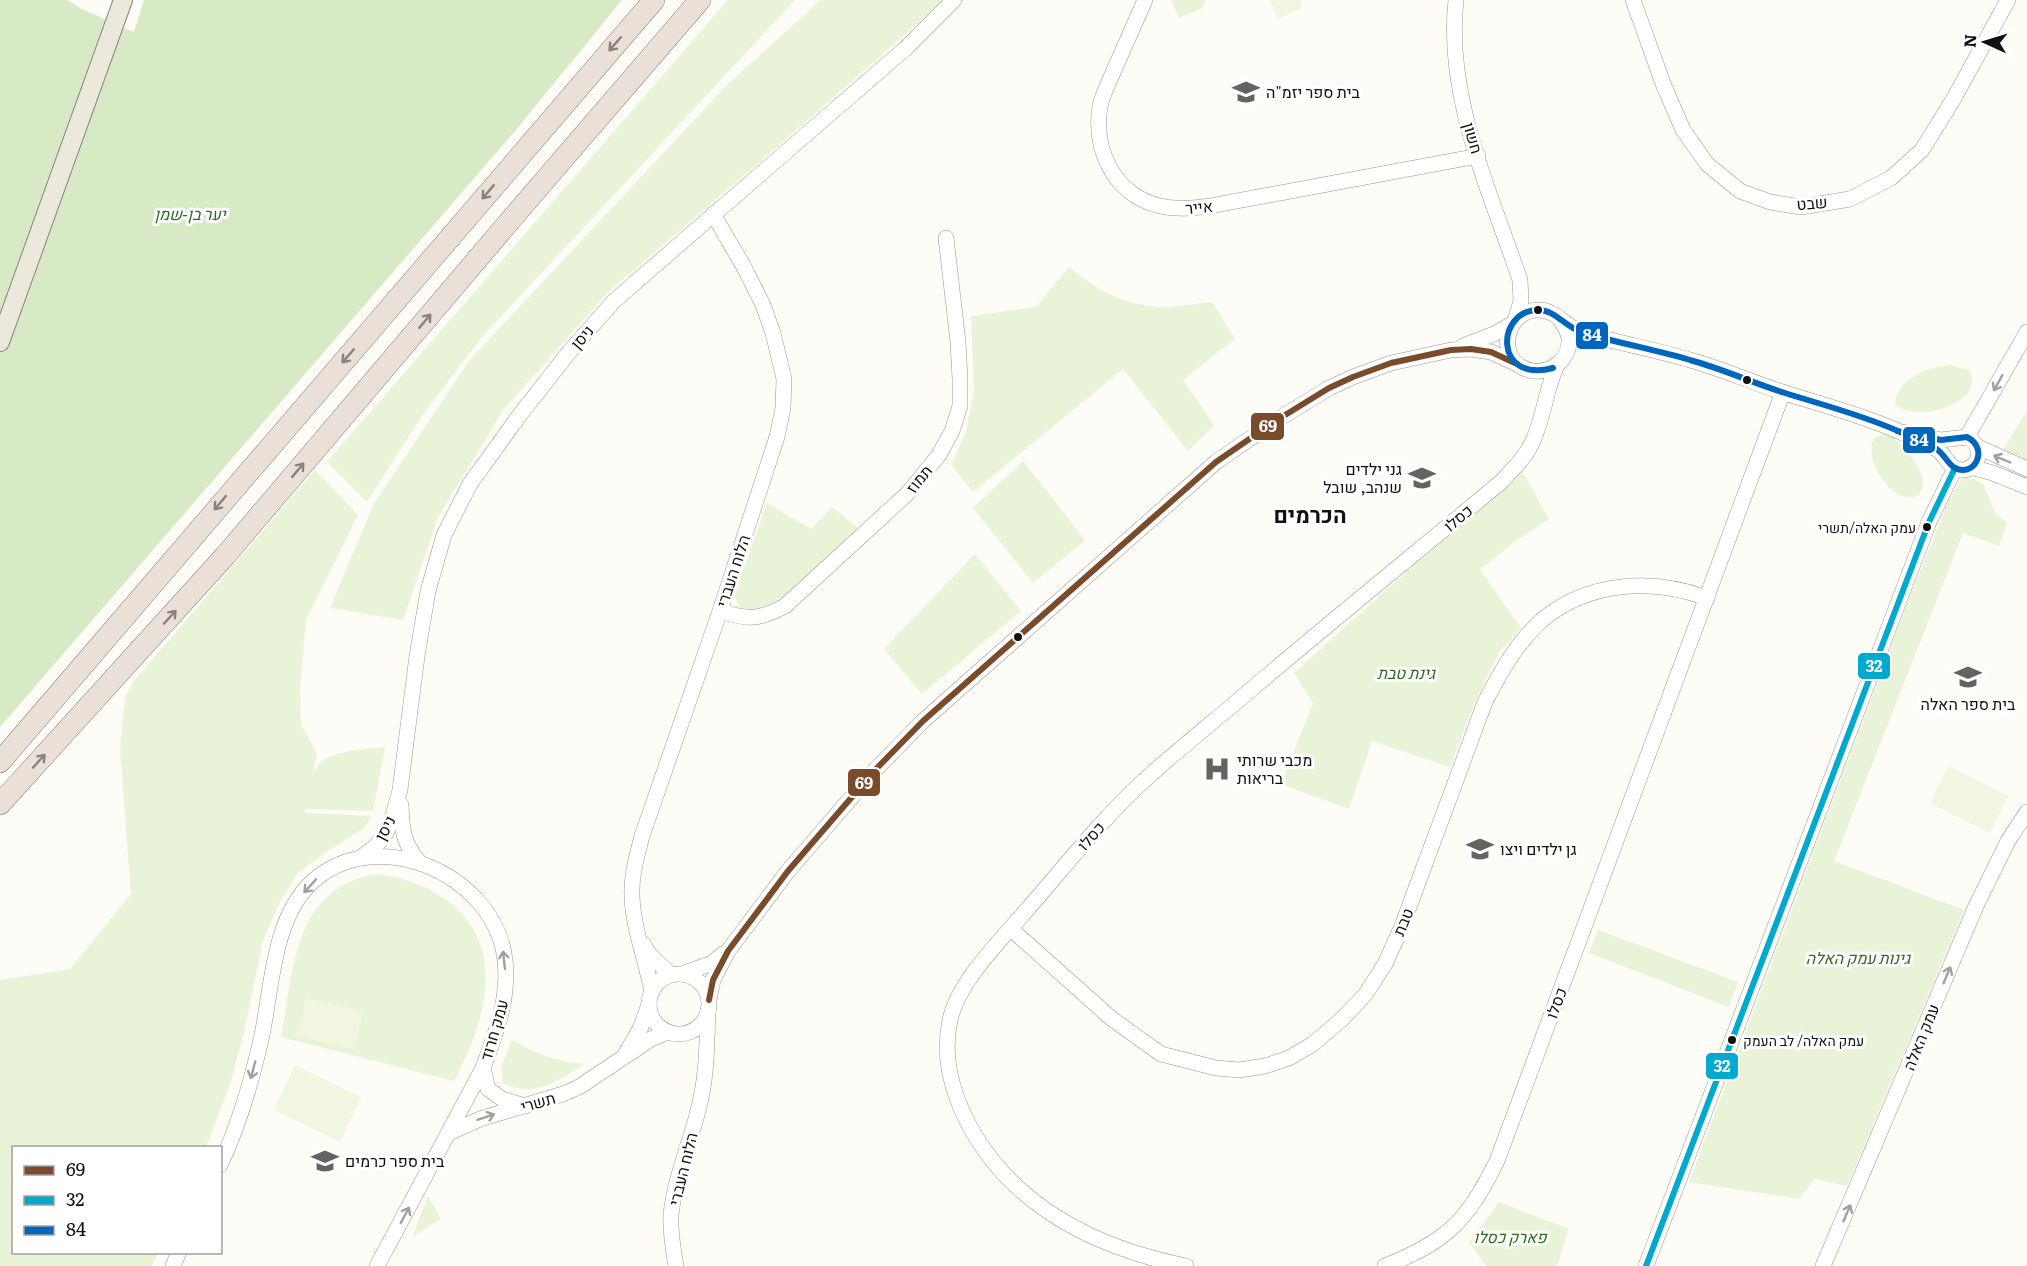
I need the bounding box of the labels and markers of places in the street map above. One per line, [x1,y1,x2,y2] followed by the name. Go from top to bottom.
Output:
[1231,77,1261,107] school or university icon: בית ספר יזמ"ה
[1266,79,1361,103] place label: בית ספר יזמ"ה
[1532,304,1544,316] unlabelled marker
[1741,374,1753,386] unlabelled marker
[1323,456,1402,498] place label: גני ילדים שנהב, שובל
[1407,463,1437,493] school or university icon: גני ילדים שנהב, שובל
[1818,517,1916,537] place label: עמק האלה/תשרי
[1921,521,1933,533] marker: עמק האלה/תשרי
[1012,631,1024,643] unlabelled marker
[1953,662,1983,692] school or university icon: בית ספר האלה
[1920,691,2016,715] place label: בית ספר האלה
[1237,747,1312,789] place label: מכבי שרותי בריאות
[1202,754,1232,784] hospital icon: מכבי שרותי בריאות
[1465,834,1495,864] school or university icon: גן ילדים ויצו
[1500,836,1577,860] place label: גן ילדים ויצו
[1743,1030,1864,1050] place label: עמק האלה/ לב העמק
[1726,1034,1738,1046] marker: עמק האלה/ לב העמק
[310,1146,340,1176] school or university icon: בית ספר כרמים
[345,1148,445,1172] place label: בית ספר כרמים

